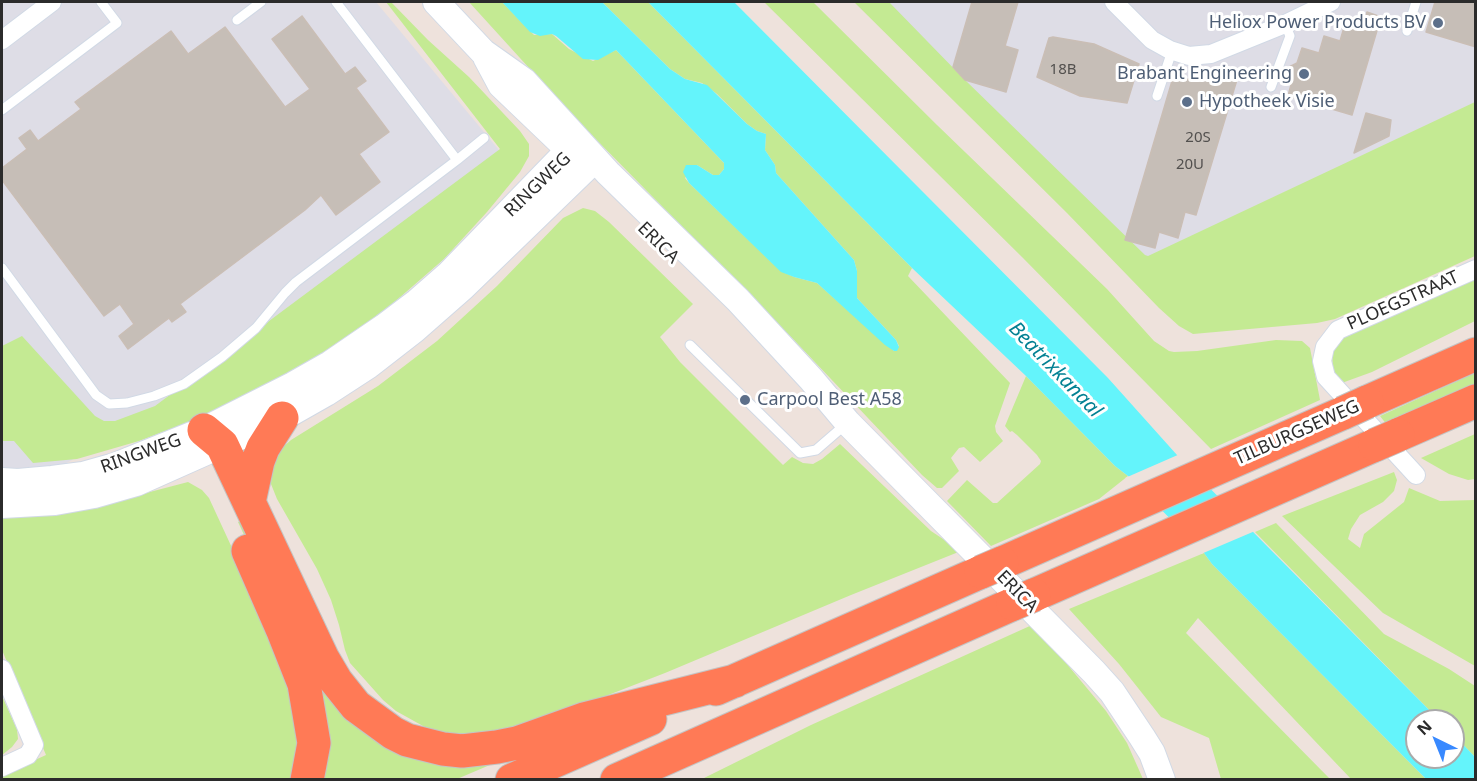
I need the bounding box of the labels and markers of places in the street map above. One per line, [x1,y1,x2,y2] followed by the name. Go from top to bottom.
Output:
[1209,12,1426,34] place label: Heliox Power Products BV
[1431,16,1445,30] marker: Heliox Power Products BV
[1117,63,1292,85] place label: Brabant Engineering
[1297,67,1311,81] marker: Brabant Engineering
[1199,91,1335,113] place label: Hypotheek Visie
[1180,95,1194,109] marker: Hypotheek Visie
[757,389,902,411] place label: Carpool Best A58
[738,393,752,407] marker: Carpool Best A58

